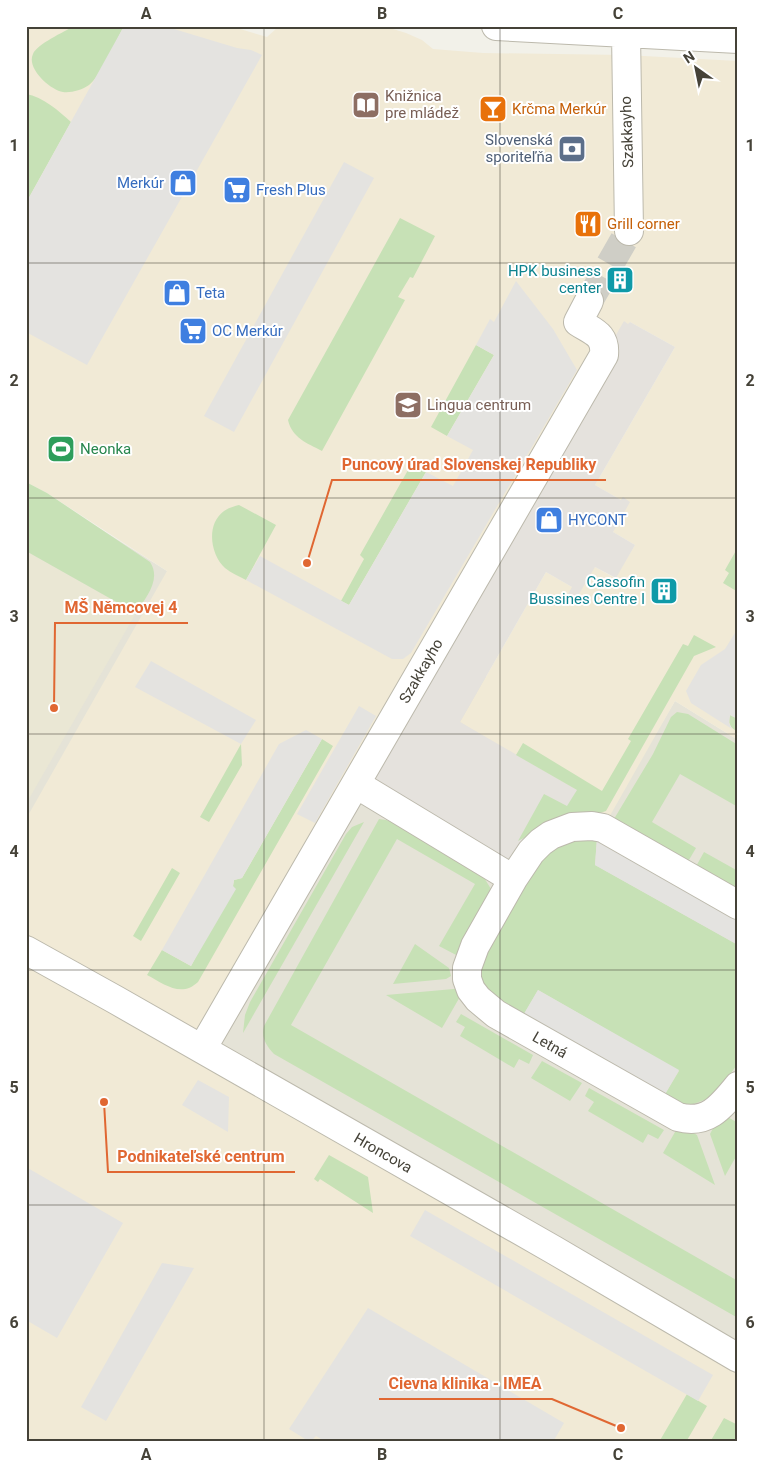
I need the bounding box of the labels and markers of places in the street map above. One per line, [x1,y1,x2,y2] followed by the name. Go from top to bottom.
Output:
[385,87,459,122] place label: Knižnica pre mládež
[351,90,381,120] library icon: Knižnica pre mládež
[478,94,508,124] bar icon: Krčma Merkúr
[512,100,606,118] place label: Krčma Merkúr
[485,131,553,166] place label: Slovenská sporiteľňa
[557,134,587,164] bank icon: Slovenská sporiteľňa
[168,168,198,198] shop icon: Merkúr
[117,174,164,192] place label: Merkúr
[222,175,252,205] supermarket icon: Fresh Plus
[256,181,326,199] place label: Fresh Plus
[573,209,603,239] restaurant icon: Grill corner
[607,215,680,233] place label: Grill corner
[508,262,601,297] place label: HPK business center
[605,265,635,295] building icon: HPK business center
[162,278,192,308] shop icon: Teta
[196,284,225,302] place label: Teta
[178,316,208,346] supermarket icon: OC Merkúr
[212,322,283,340] place label: OC Merkúr
[393,390,423,420] school or university icon: Lingua centrum
[427,396,531,414] place label: Lingua centrum
[46,434,76,464] sports icon: Neonka
[80,440,131,458] place label: Neonka
[332,449,606,480] callout: Puncový úrad Slovenskej Republiky
[534,505,564,535] shop icon: HYCONT
[568,511,627,529] place label: HYCONT
[529,573,645,608] place label: Cassofin Bussines Centre I
[649,576,679,606] building icon: Cassofin Bussines Centre I
[55,592,188,623] callout: MŠ Němcovej 4
[108,1141,295,1172] callout: Podnikateľské centrum
[379,1368,552,1399] callout: Cievna klinika - IMEA

